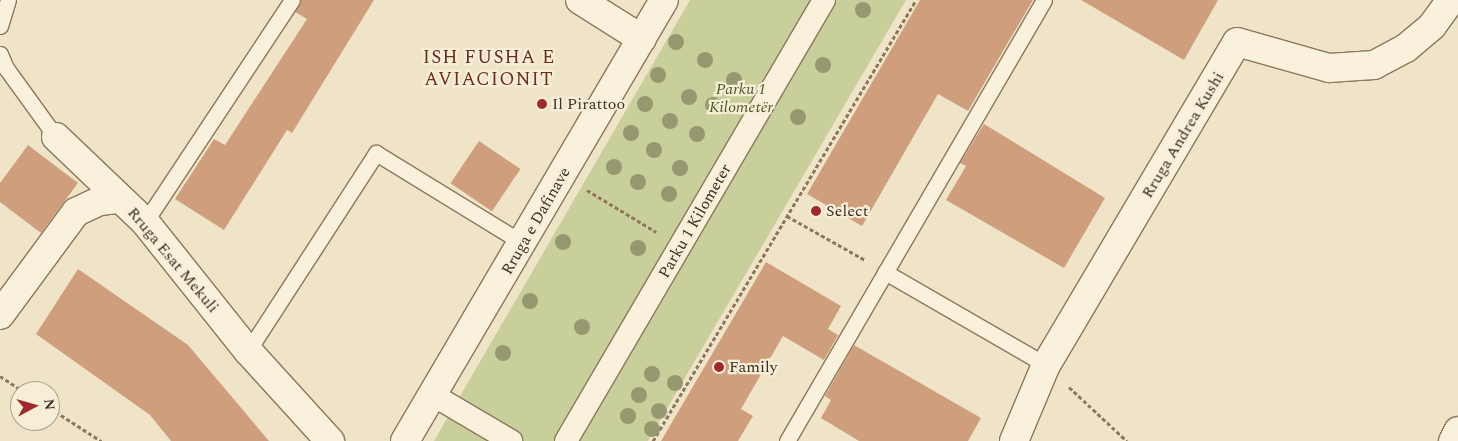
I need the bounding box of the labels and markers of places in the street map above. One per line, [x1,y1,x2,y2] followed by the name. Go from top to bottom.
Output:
[552,94,625,114] place label: Il Pirattoo
[536,98,548,110] marker: Il Pirattoo
[826,201,868,221] place label: Select
[810,205,822,217] marker: Select
[729,357,777,377] place label: Family
[713,361,725,373] marker: Family

